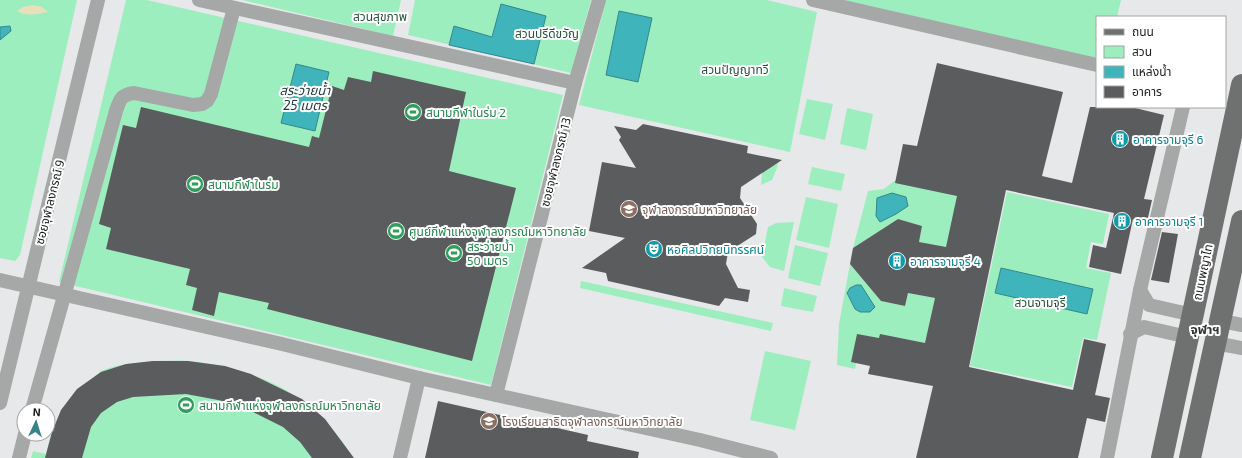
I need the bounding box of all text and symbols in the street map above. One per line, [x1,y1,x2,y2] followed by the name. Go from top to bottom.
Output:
[353,9,407,24] park label: สวนสุขภาพ
[1096,16,1226,108] legend
[1132,24,1154,38] text: ถนน
[515,26,579,40] park label: สวนปรีดีขวัญ
[1132,44,1152,58] text: สวน
[701,62,769,76] park label: สวนปัญญาทวี
[1132,63,1171,78] text: แหล่งน้ำ
[280,81,331,113] water label: สระว่ายน้ำ 25 เมตร
[1132,84,1162,98] text: อาคาร
[403,102,423,122] sports icon: สนามกีฬาในร่ม 2
[426,105,506,119] place label: สนามกีฬาในร่ม 2
[537,116,574,208] street label: ซอยจุฬาลงกรณ์ 13
[1110,129,1130,149] building icon: อาคารจามจุรี 6
[1133,132,1203,147] place label: อาคารจามจุรี 6
[32,158,67,246] street label: ซอยจุฬาลงกรณ์ 9
[185,174,205,194] sports icon: สนามกีฬาในร่ม
[208,177,279,191] place label: สนามกีฬาในร่ม
[619,199,639,219] school or university icon: จุฬาลงกรณ์มหาวิทยาลัย
[642,202,757,217] place label: จุฬาลงกรณ์มหาวิทยาลัย
[1112,211,1132,231] building icon: อาคารจามจุรี 1
[1135,214,1203,229] place label: อาคารจามจุรี 1
[386,221,406,241] sports icon: ศูนย์กีฬาแห่งจุฬาลงกรณ์มหาวิทยาลัย
[409,224,586,239] place label: ศูนย์กีฬาแห่งจุฬาลงกรณ์มหาวิทยาลัย
[467,238,514,267] place label: สระว่ายน้ำ 50 เมตร
[644,239,664,259] theatre icon: หอศิลปวิทยนิทรรศน์
[667,242,764,256] place label: หอศิลปวิทยนิทรรศน์
[444,243,464,263] sports icon: สระว่ายน้ำ 50 เมตร
[1189,243,1215,301] street label: ถนนพญาไท
[887,251,907,271] building icon: อาคารจามจุรี 4
[910,254,981,269] place label: อาคารจามจุรี 4
[1015,295,1066,310] park label: สวนจามจุรี
[1190,321,1220,337] district label: จุฬาฯ
[176,395,196,415] sports icon: สนามกีฬาแห่งจุฬาลงกรณ์มหาวิทยาลัย
[199,398,381,413] place label: สนามกีฬาแห่งจุฬาลงกรณ์มหาวิทยาลัย
[16,402,56,442] north arrow
[32,405,41,418] text: N
[479,411,499,431] school or university icon: โรงเรียนสาธิตจุฬาลงกรณ์มหาวิทยาลัย
[502,414,683,429] place label: โรงเรียนสาธิตจุฬาลงกรณ์มหาวิทยาลัย

